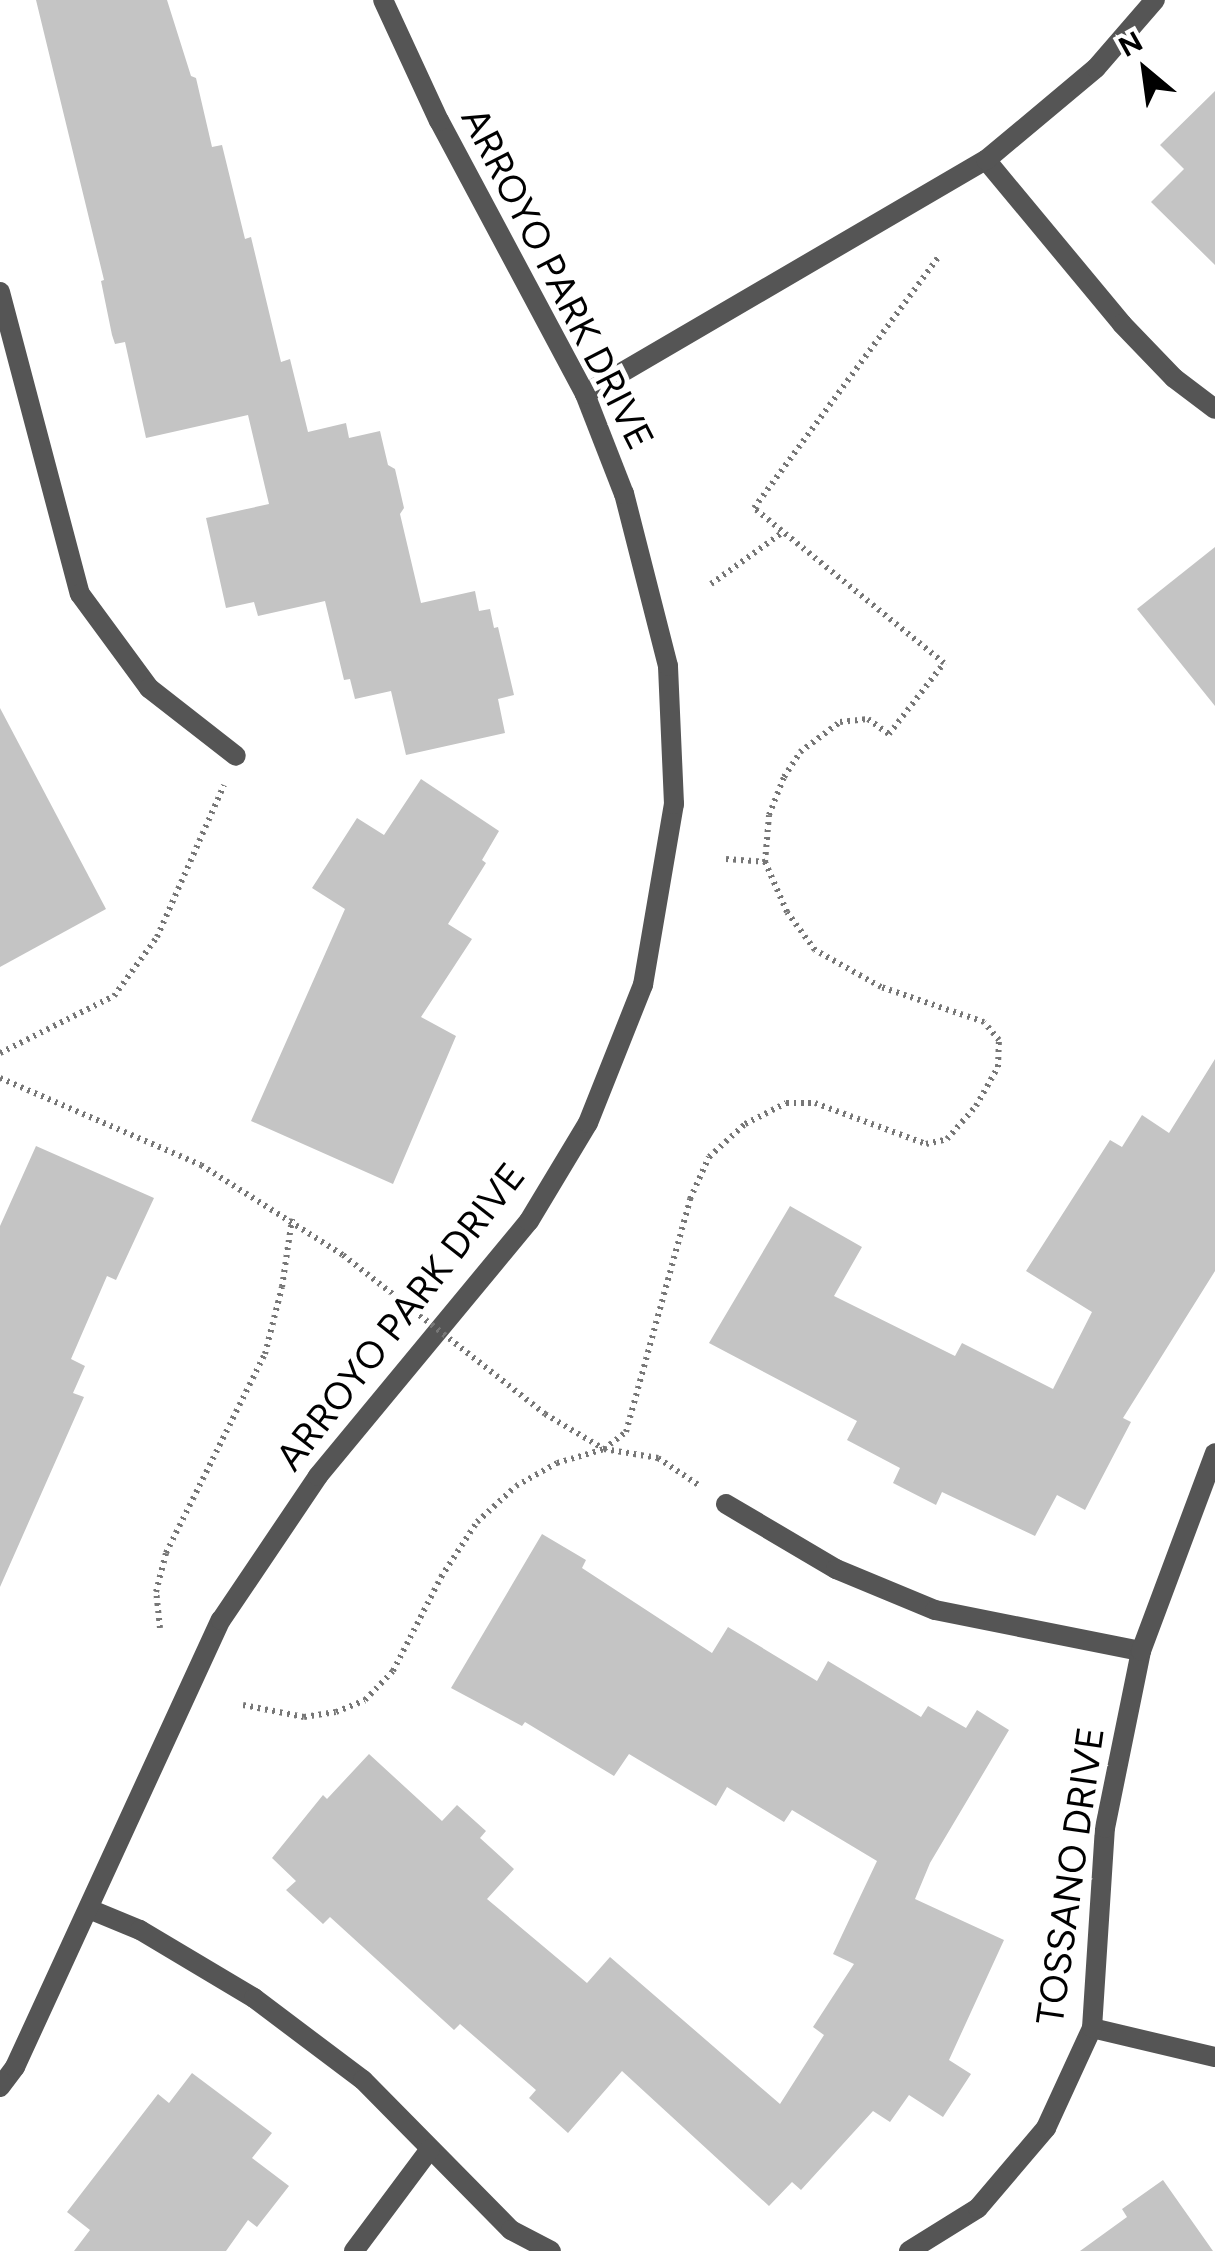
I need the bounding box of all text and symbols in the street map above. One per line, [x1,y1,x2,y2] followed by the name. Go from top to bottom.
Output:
[1095,20,1195,120] north arrow
[1113,24,1148,64] text: N
[451,101,663,457] street label: ARROYO PARK DRIVE
[267,1154,535,1480] street label: ARROYO PARK DRIVE
[1028,1724,1114,2028] street label: TOSSANO DRIVE

